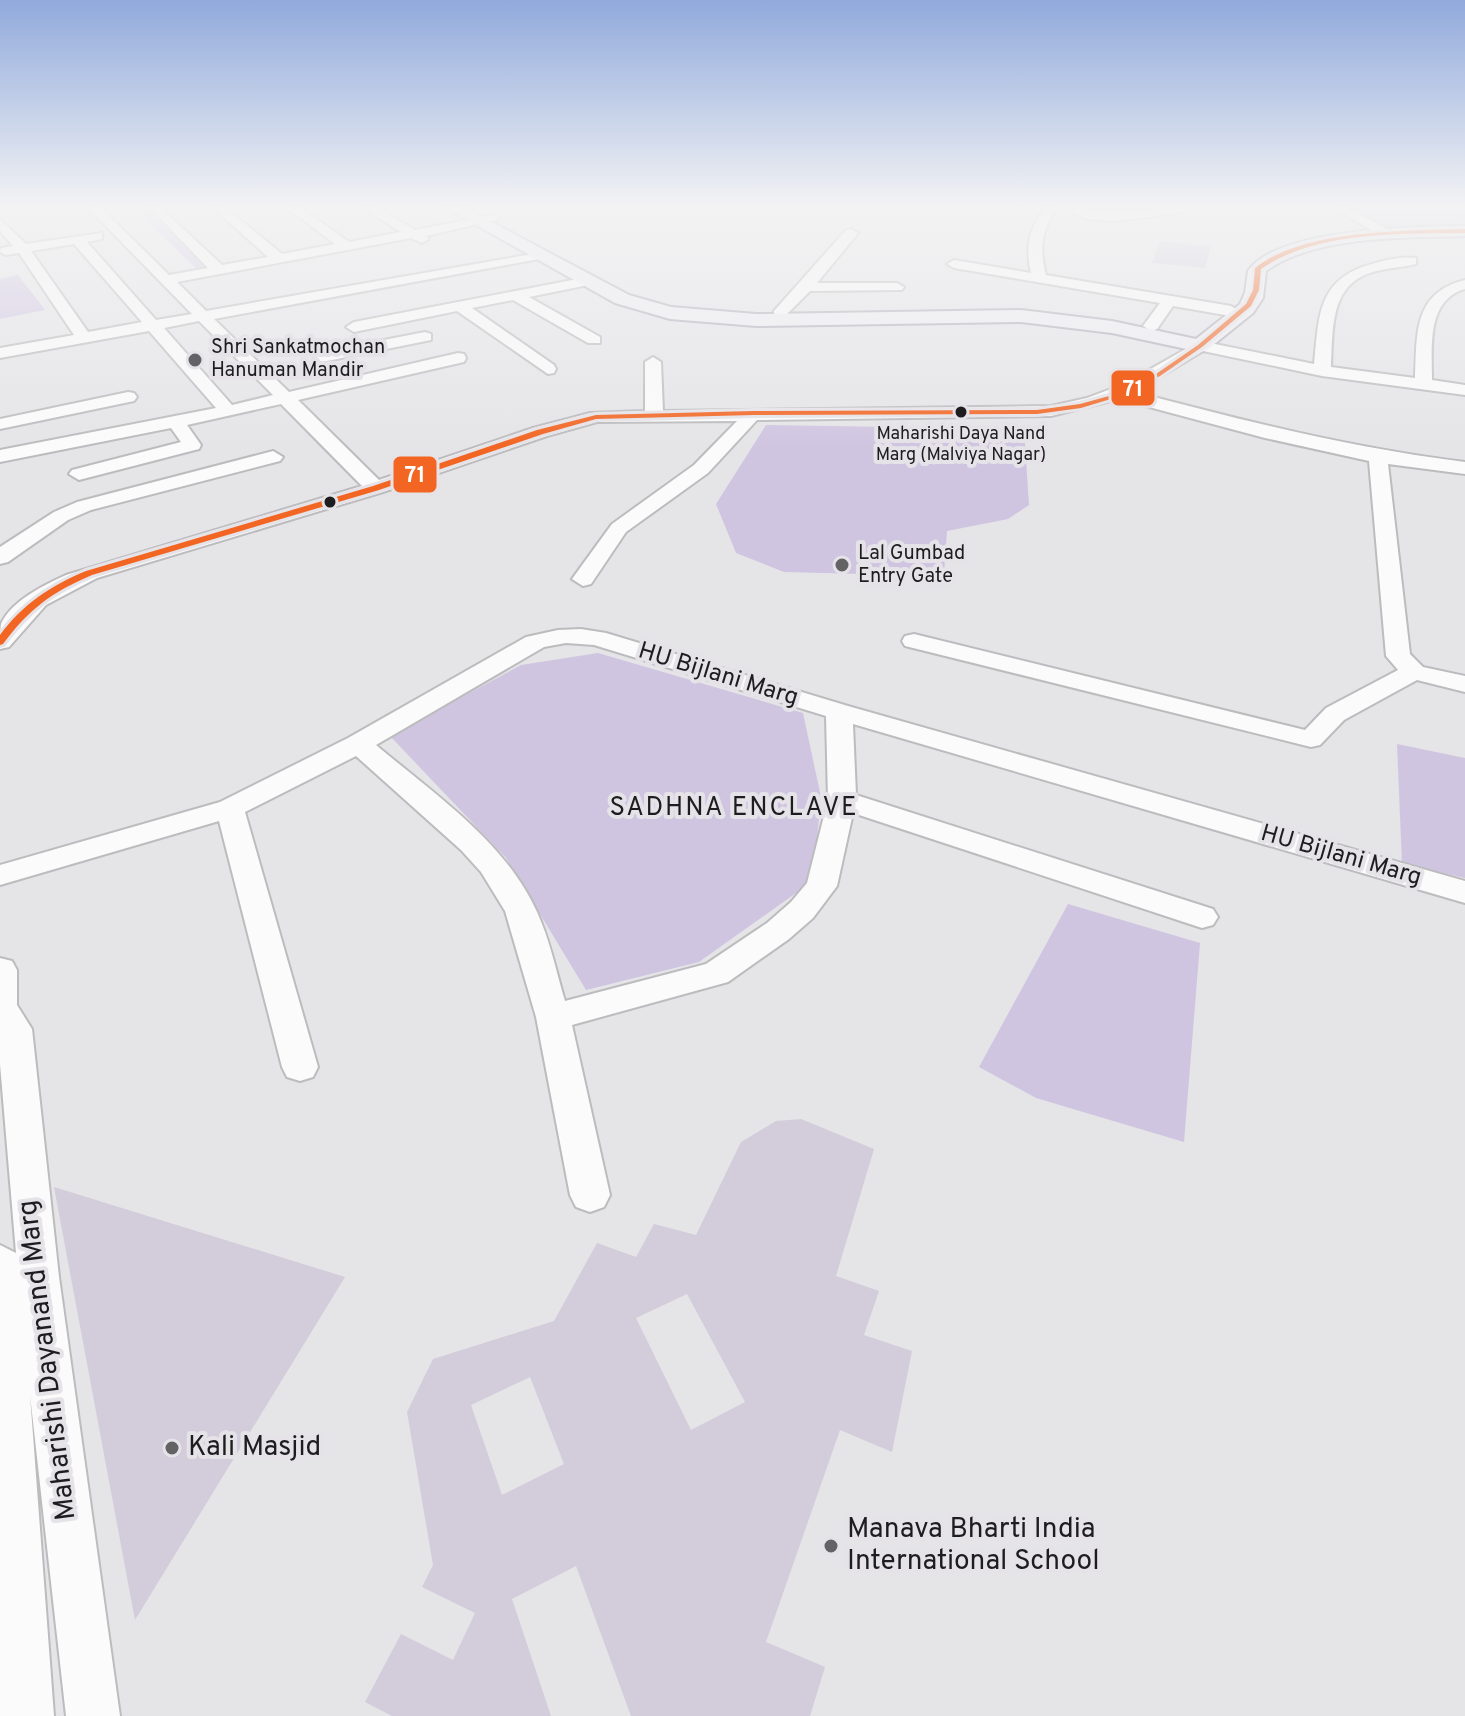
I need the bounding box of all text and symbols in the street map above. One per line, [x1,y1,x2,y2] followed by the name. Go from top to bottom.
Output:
[211,335,385,384] place label: Shri Sankatmochan Hanuman Mandir
[186,351,204,369] marker: Shri Sankatmochan Hanuman Mandir
[1110,369,1156,407] line badge: 71
[1123,377,1144,404] text: 71
[953,404,969,420] marker: Maharishi Daya Nand Marg (Malviya Nagar)
[876,423,1046,467] place label: Maharishi Daya Nand Marg (Malviya Nagar)
[392,455,438,494] line badge: 71
[405,463,426,490] text: 71
[322,494,338,510] unlabelled marker
[858,541,965,590] place label: Lal Gumbad Entry Gate
[833,556,851,574] marker: Lal Gumbad Entry Gate
[634,636,802,714] street label: HU Bijlani Marg
[610,792,858,825] district label: SADHNA ENCLAVE
[1257,819,1425,893] street label: HU Bijlani Marg
[10,1198,86,1522] street label: Maharishi Dayanand Marg
[188,1430,321,1466] place label: Kali Masjid
[163,1439,181,1457] marker: Kali Masjid
[847,1512,1100,1580] place label: Manava Bharti India International School
[822,1537,840,1555] marker: Manava Bharti India International School

